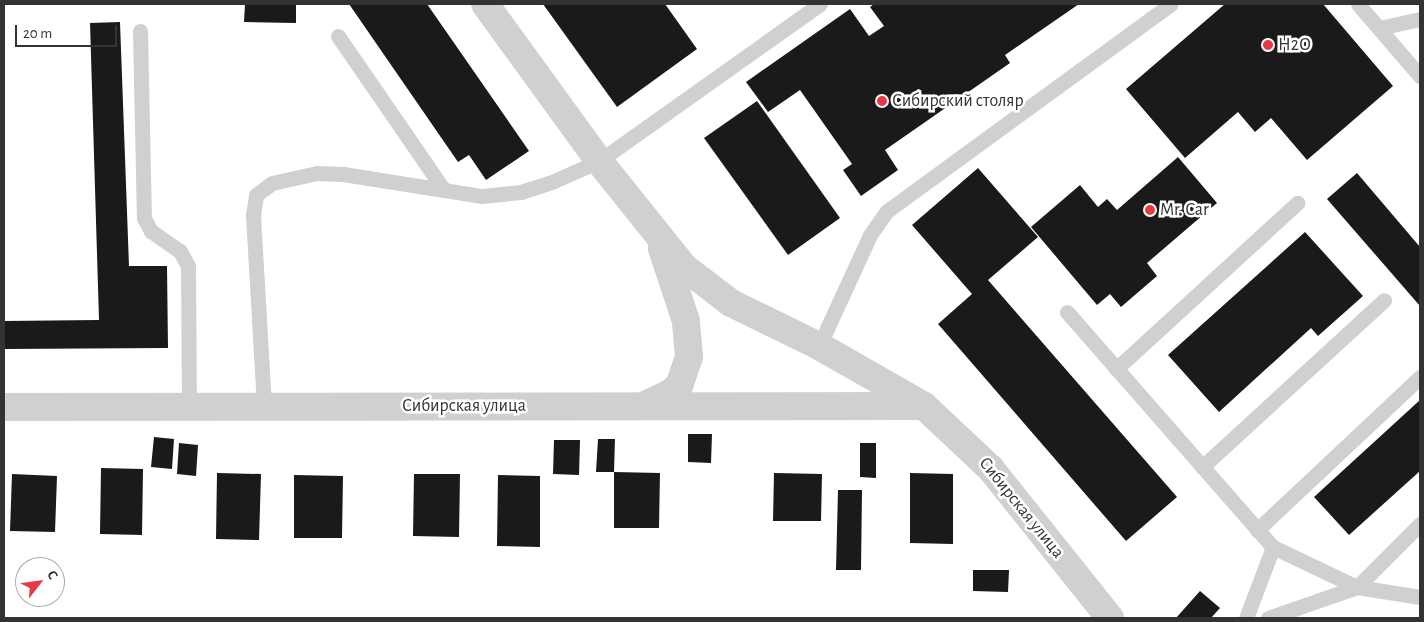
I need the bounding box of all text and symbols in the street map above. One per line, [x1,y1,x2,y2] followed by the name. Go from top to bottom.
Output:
[18,15,120,47] scale bar
[23,26,52,41] text: 20 m
[1278,34,1311,56] place label: Н2О
[1262,39,1274,51] marker: Н2О
[892,90,1024,112] place label: Сибирский столяр
[876,95,888,107] marker: Сибирский столяр
[1160,199,1209,221] place label: Mr. Car
[1144,204,1156,216] marker: Mr. Car
[402,395,526,417] street label: Сибирская улица
[974,453,1068,563] street label: Сибирская улица
[15,557,65,607] north arrow
[44,568,60,582] text: С

